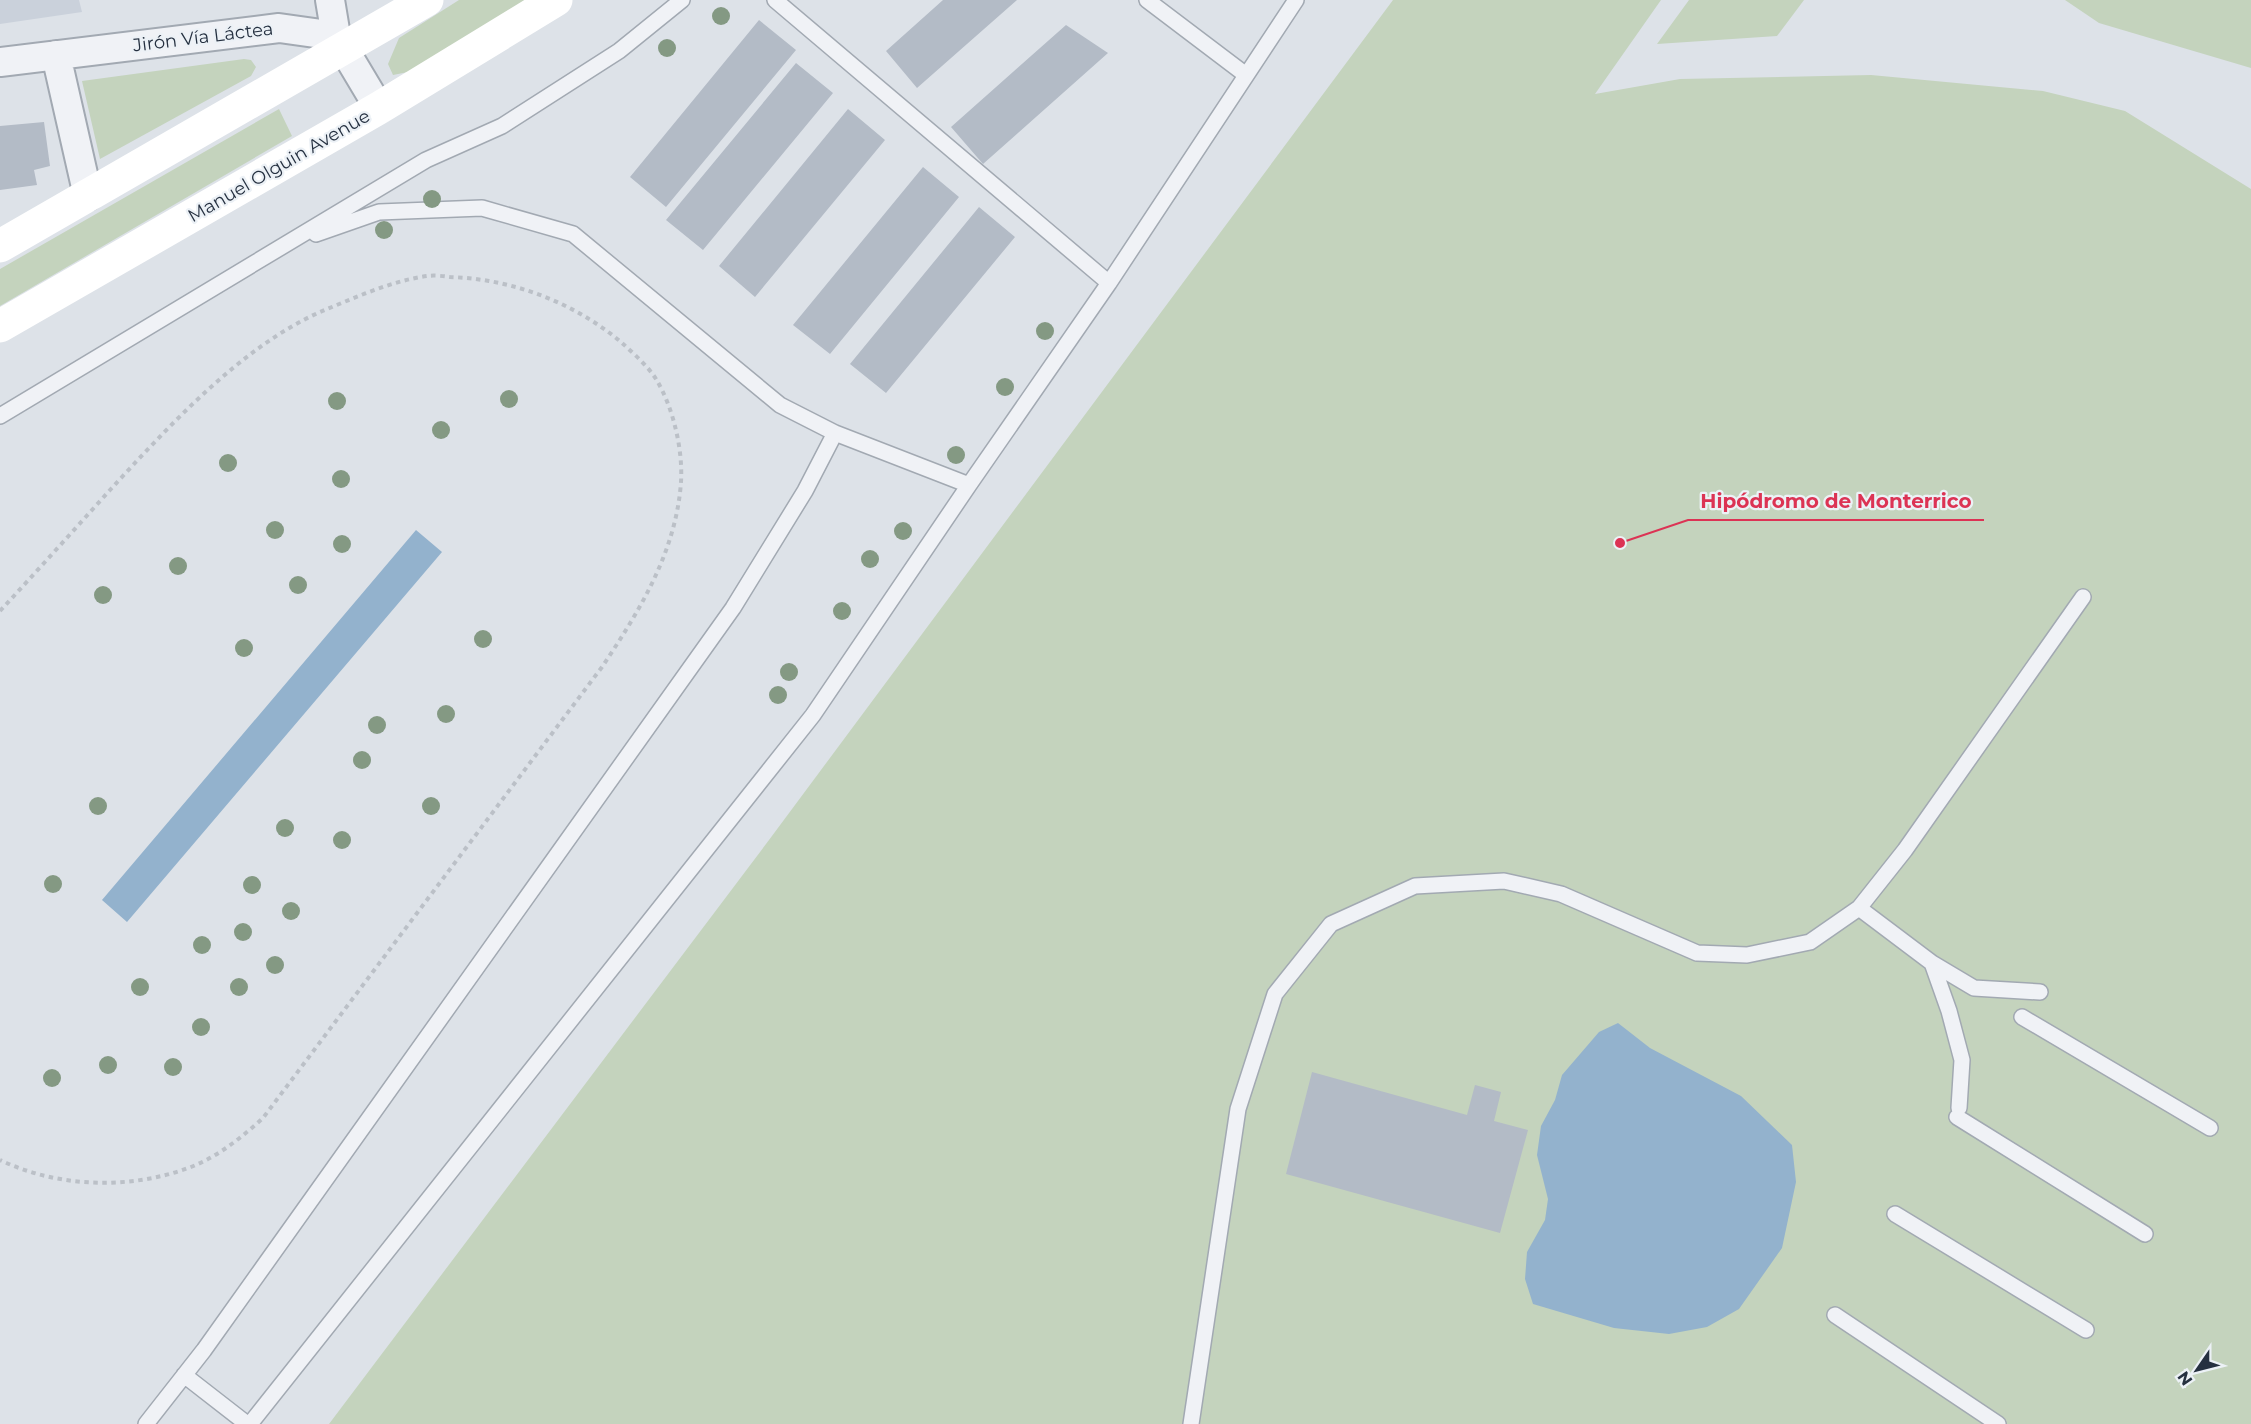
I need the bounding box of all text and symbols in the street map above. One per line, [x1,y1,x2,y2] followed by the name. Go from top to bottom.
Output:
[131,17,274,57] street label: Jirón Vía Láctea
[184,105,374,227] street label: Manuel Olguin Avenue
[1688,482,1984,520] callout: Hipódromo de Monterrico
[1700,489,1972,513] text: Hipódromo de Monterrico
[2167,1340,2227,1400] north arrow
[2174,1368,2197,1389] text: N

